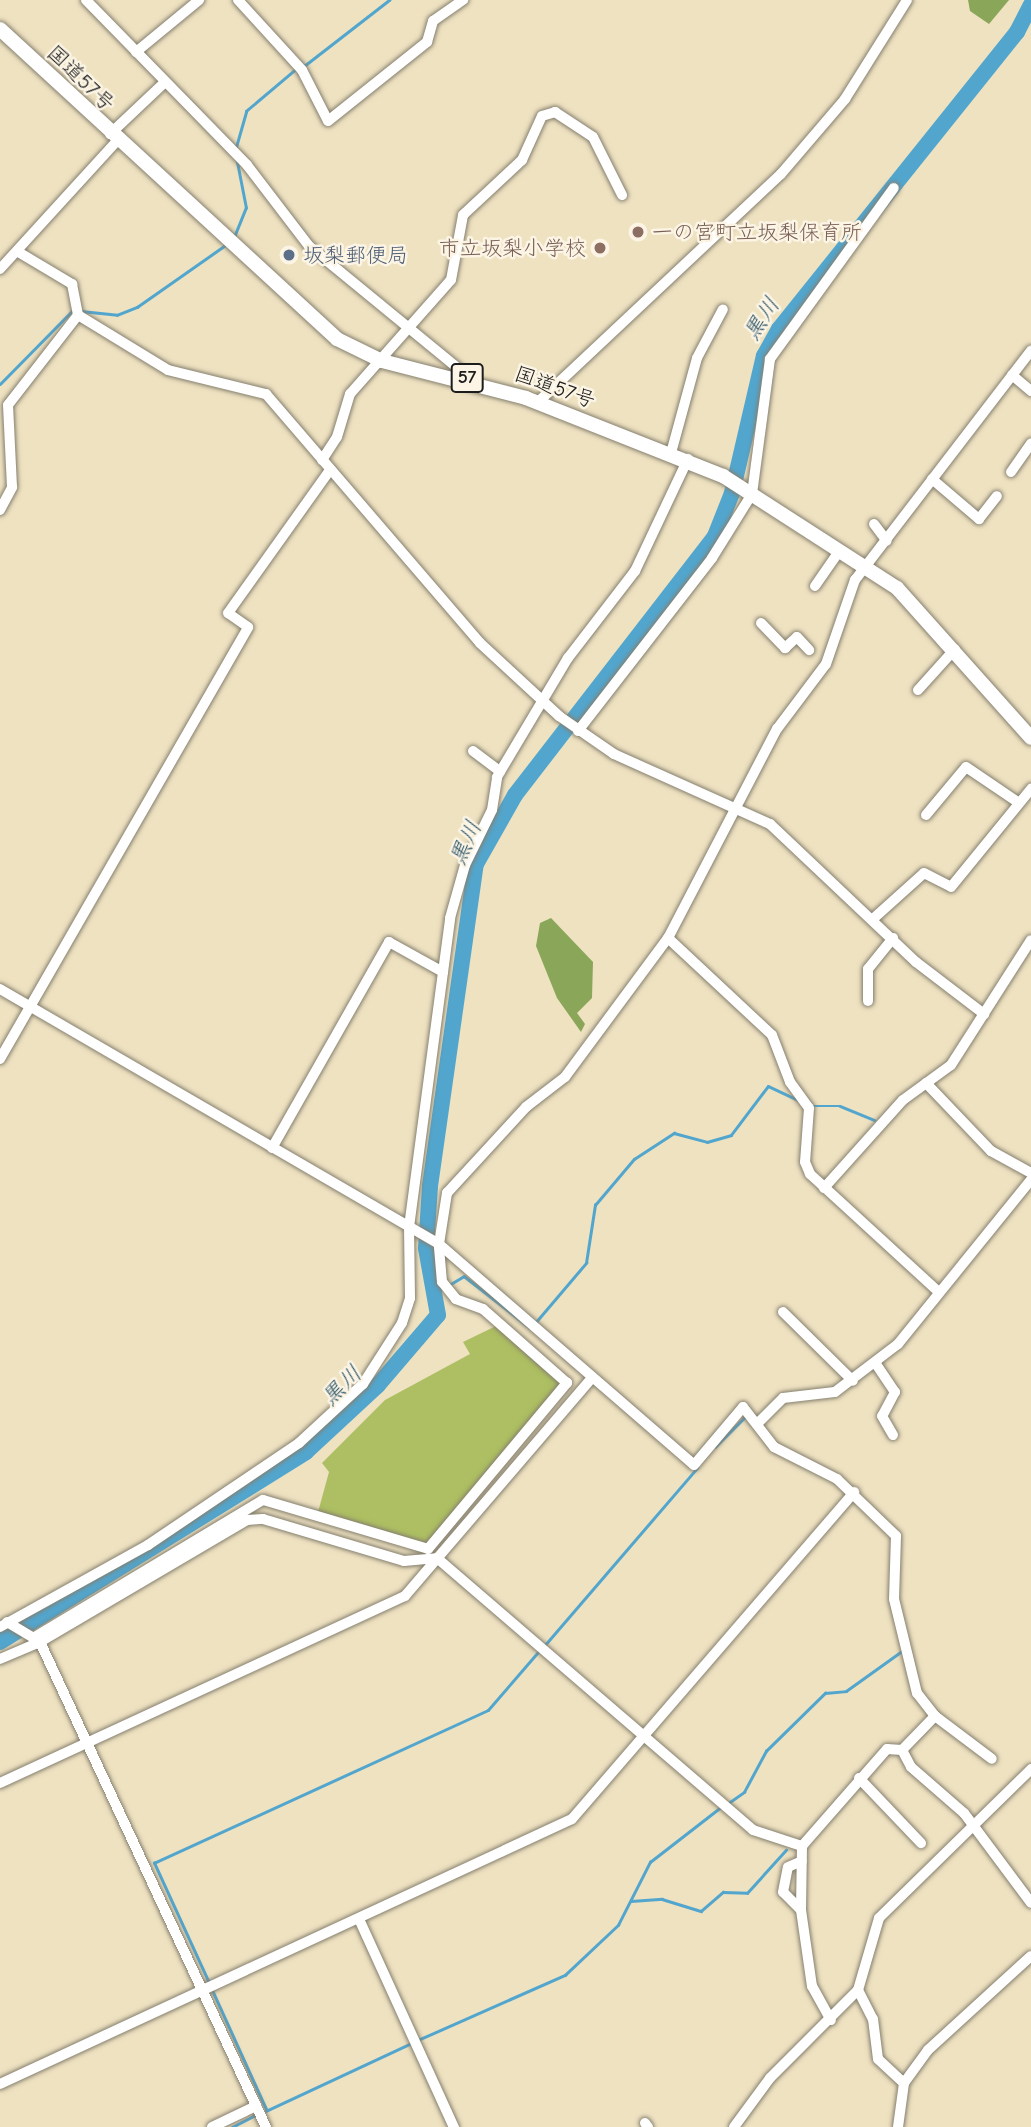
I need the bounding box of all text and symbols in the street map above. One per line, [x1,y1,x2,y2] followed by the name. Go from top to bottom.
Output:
[42,40,120,116] street label: 国道57号
[652,219,862,245] place label: 一の宮町立坂梨保育所
[630,224,646,240] marker: 一の宮町立坂梨保育所
[439,235,586,261] place label: 市立坂梨小学校
[592,240,608,256] marker: 市立坂梨小学校
[303,242,408,268] place label: 坂梨郵便局
[281,247,297,263] marker: 坂梨郵便局
[738,292,786,346] water label: 黒川
[511,361,599,413] street label: 国道57号
[449,362,484,394] road number: 57
[444,816,488,870] water label: 黒川
[316,1360,368,1412] water label: 黒川

